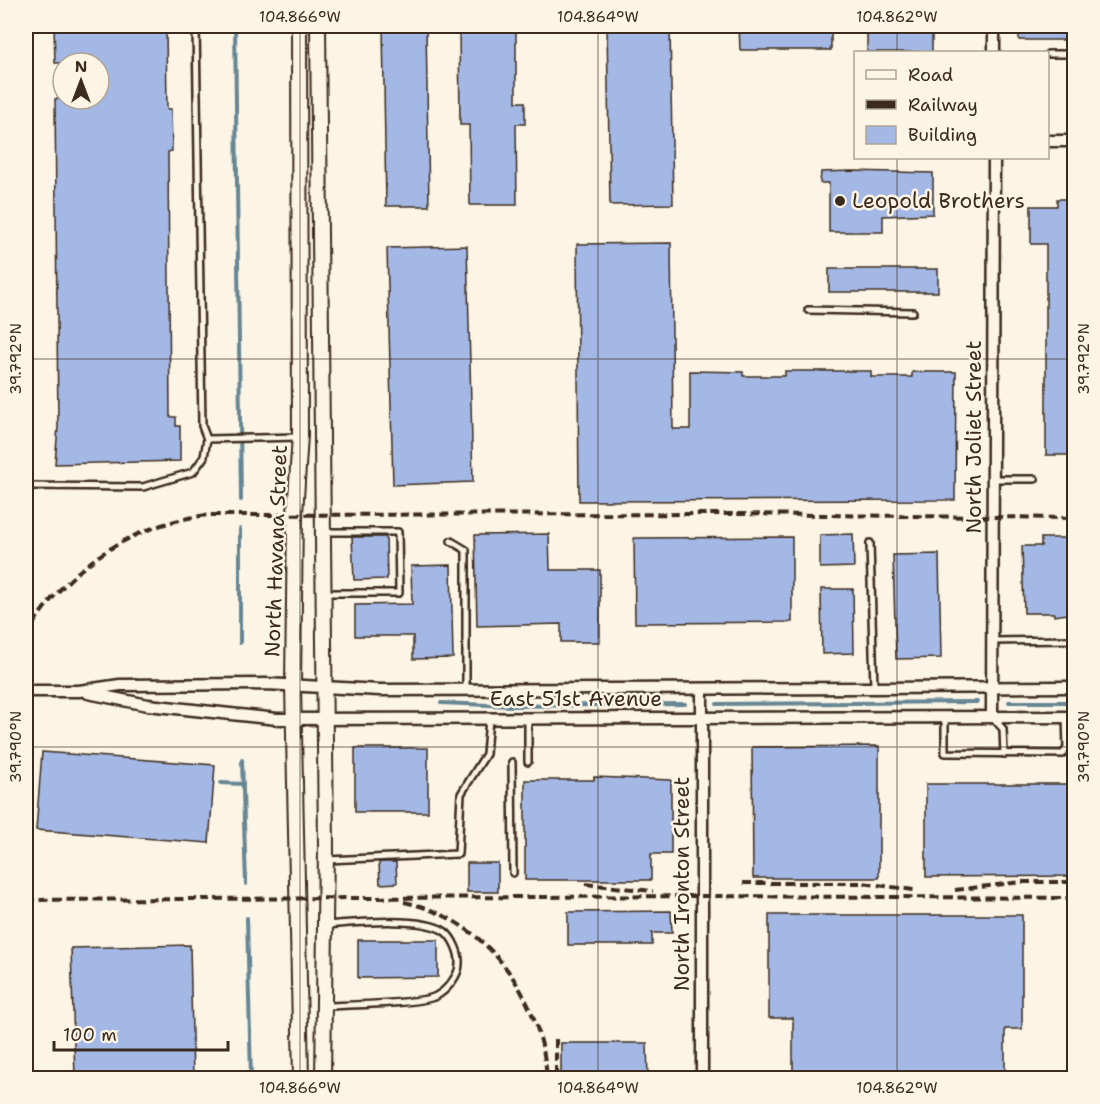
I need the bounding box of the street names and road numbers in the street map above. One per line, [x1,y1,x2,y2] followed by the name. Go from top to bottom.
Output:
[960,340,988,534] street label: North Joliet Street
[258,444,294,658] street label: North Havana Street
[490,685,662,713] street label: East 51st Avenue
[668,777,696,991] street label: North Ironton Street

